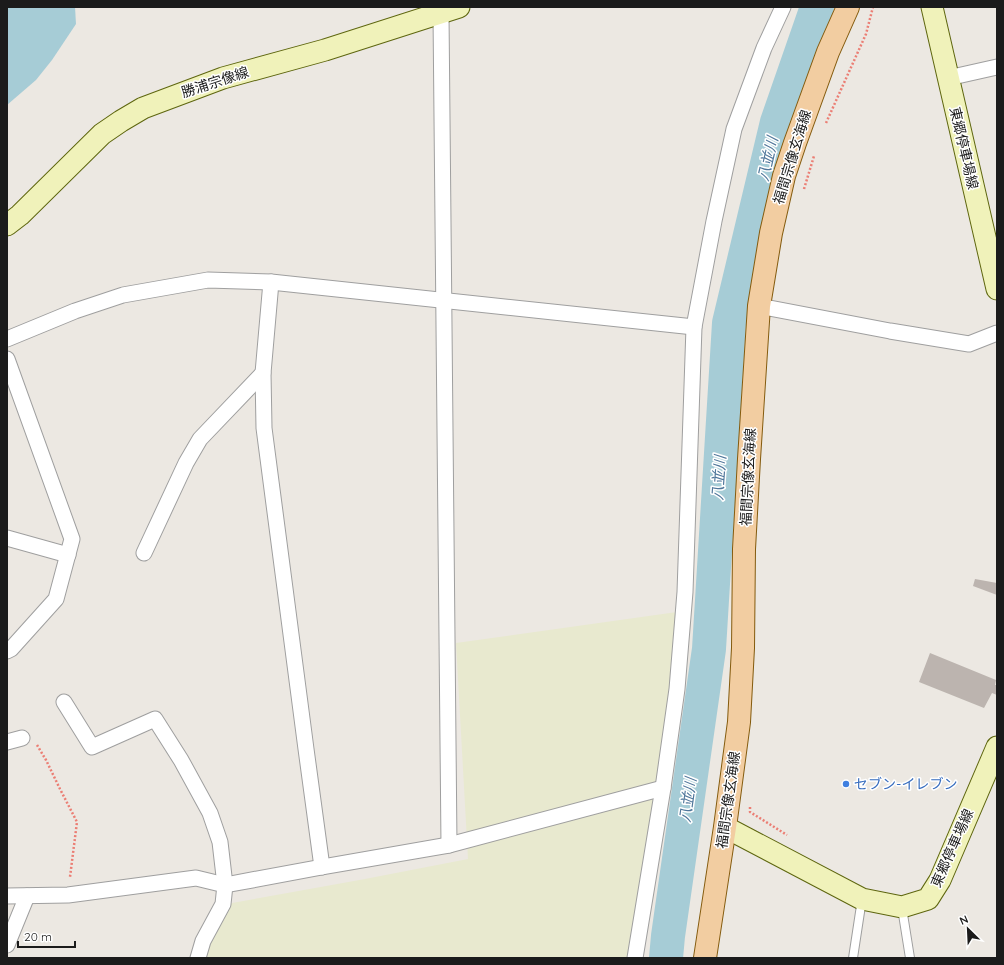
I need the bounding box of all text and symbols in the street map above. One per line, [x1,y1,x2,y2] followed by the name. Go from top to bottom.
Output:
[179,63,251,101] street label: 勝浦宗像線
[946,105,982,191] street label: 東郷停車場線
[769,108,815,206] street label: 福間宗像玄海線
[753,133,782,183] water label: 八並川
[736,428,760,526] street label: 福間宗像玄海線
[707,453,730,501] water label: 八並川
[712,750,744,850] street label: 福間宗像玄海線
[675,774,700,824] water label: 八並川
[854,775,957,793] place label: セブン-イレブン
[841,779,851,789] marker: セブン-イレブン
[927,806,977,890] street label: 東郷停車場線
[948,909,988,949] north arrow
[957,912,970,928] text: N
[18,923,75,949] scale bar
[24,929,52,944] text: 20 m

